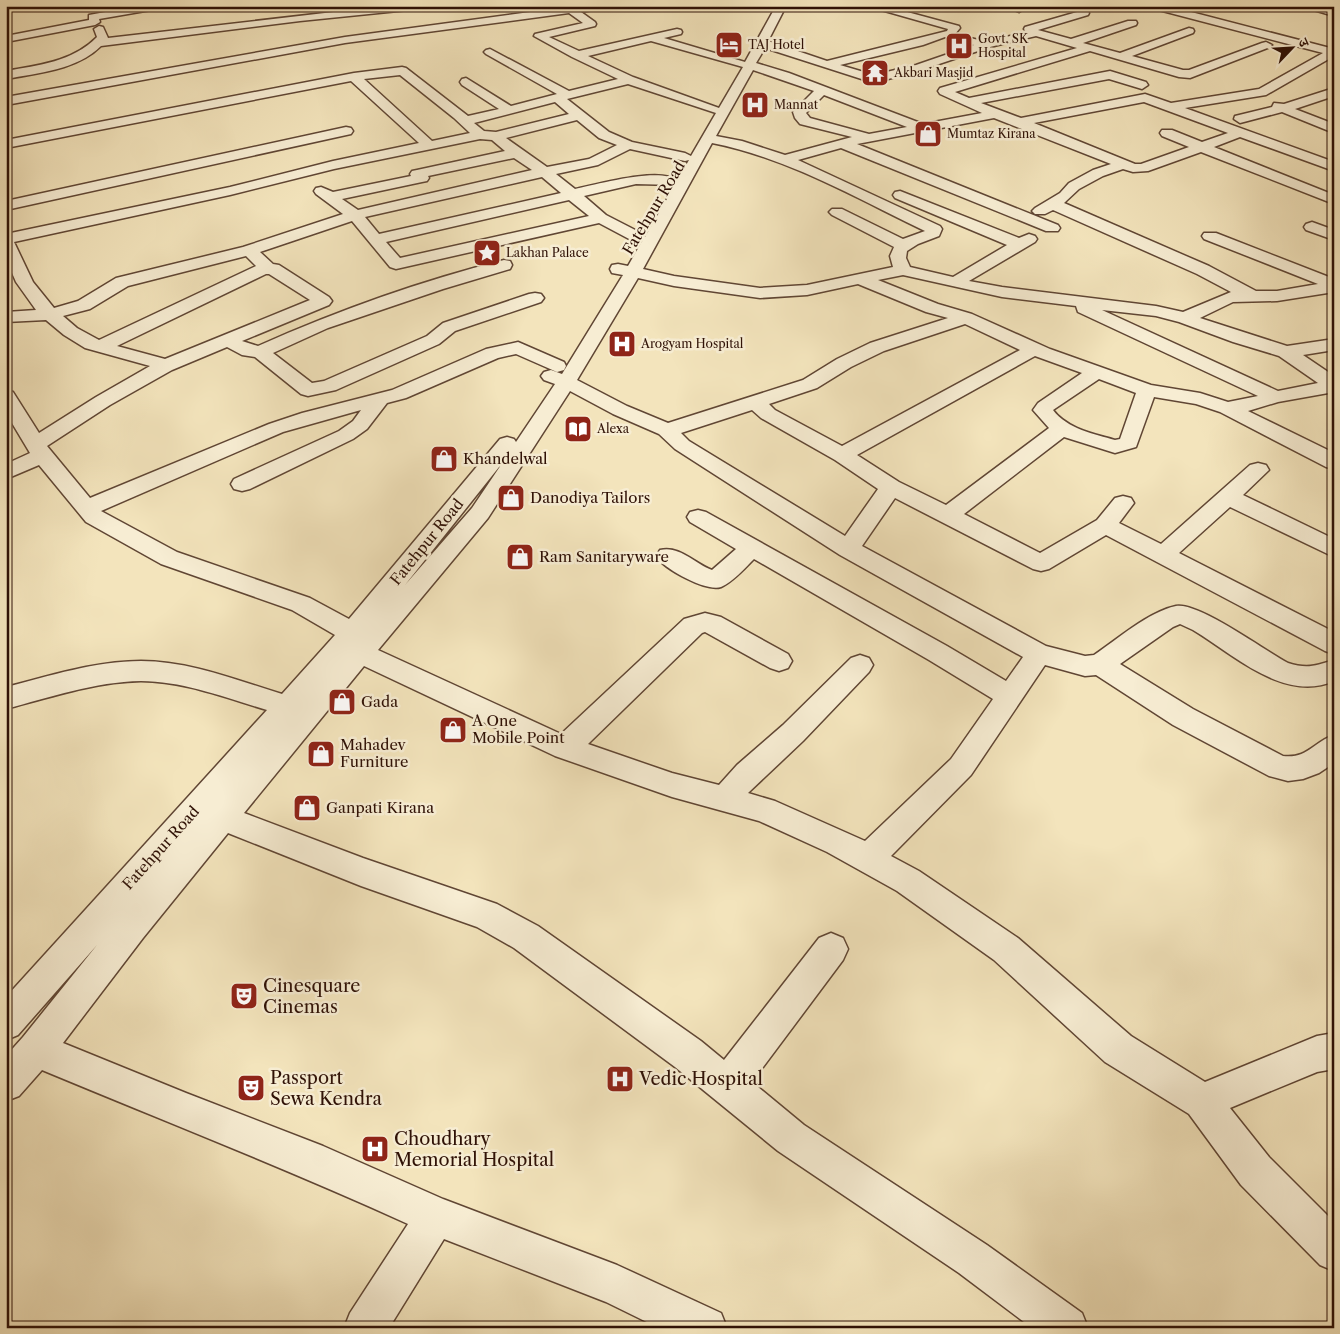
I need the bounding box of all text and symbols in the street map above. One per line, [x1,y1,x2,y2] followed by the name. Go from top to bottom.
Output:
[1268,22,1318,72] north arrow
[714,30,744,60] hotel icon: TAJ Hotel
[944,31,974,61] hospital icon: Govt. SK Hospital
[978,31,1029,60] place label: Govt. SK Hospital
[1294,35,1314,50] text: उ
[748,37,805,52] place label: TAJ Hotel
[860,58,890,88] temple icon: Akbari Masjid
[893,65,974,80] place label: Akbari Masjid
[740,90,770,120] hospital icon: Mannat
[774,97,819,112] place label: Mannat
[913,119,943,149] shop icon: Mumtaz Kirana
[947,126,1036,141] place label: Mumtaz Kirana
[618,157,689,258] street label: Fatehpur Road
[472,238,502,268] place icon: Lakhan Palace
[506,245,589,260] place label: Lakhan Palace
[607,329,637,359] hospital icon: Arogyam Hospital
[640,336,744,351] place label: Arogyam Hospital
[563,414,593,444] library icon: Alexa
[596,421,630,436] place label: Alexa
[429,444,459,474] shop icon: Khandelwal
[463,449,548,468] place label: Khandelwal
[496,483,526,513] shop icon: Danodiya Tailors
[530,488,650,507] place label: Danodiya Tailors
[386,495,467,589] street label: Fatehpur Road
[505,542,535,572] shop icon: Ram Sanitaryware
[539,547,669,566] place label: Ram Sanitaryware
[327,687,357,717] shop icon: Gada
[361,692,398,711] place label: Gada
[471,711,565,747] place label: A One Mobile Point
[438,715,468,745] shop icon: A One Mobile Point
[340,735,408,771] place label: Mahadev Furniture
[306,739,336,769] shop icon: Mahadev Furniture
[292,793,322,823] shop icon: Ganpati Kirana
[326,798,434,817] place label: Ganpati Kirana
[118,802,203,893] street label: Fatehpur Road
[263,975,360,1018] place label: Cinesquare Cinemas
[229,981,259,1011] theatre icon: Cinesquare Cinemas
[605,1064,635,1094] hospital icon: Vedic Hospital
[270,1067,382,1110] place label: Passport Sewa Kendra
[638,1068,763,1090] place label: Vedic Hospital
[236,1073,266,1103] theatre icon: Passport Sewa Kendra
[394,1128,554,1171] place label: Choudhary Memorial Hospital
[360,1134,390,1164] hospital icon: Choudhary Memorial Hospital

